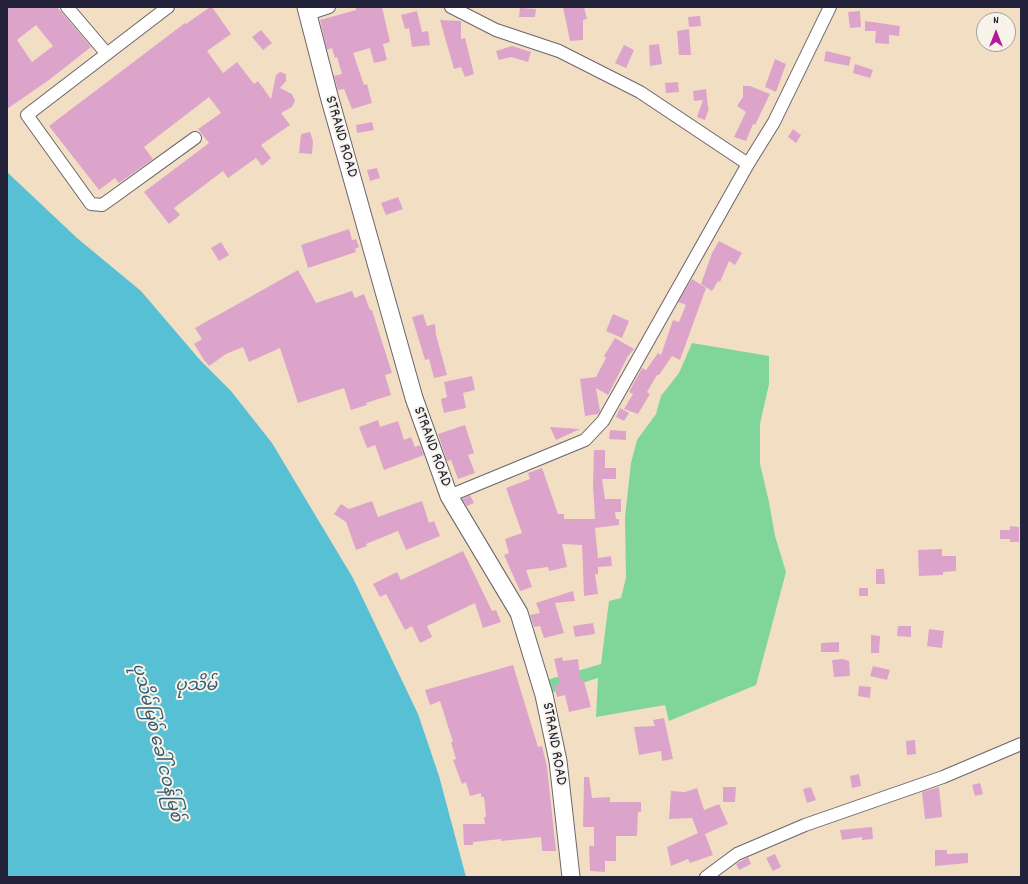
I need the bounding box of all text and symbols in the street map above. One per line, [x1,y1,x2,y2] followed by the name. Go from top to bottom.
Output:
[976,12,1016,52] north arrow
[993,13,999,29] text: N
[319,94,361,180] street label: STRAND ROAD
[408,404,454,490] street label: STRAND ROAD
[125,662,185,824] water label: ပုသိမ်မြစ် ခေါ် ငဝန်မြစ်
[175,678,217,698] water label: ပုသိမ်
[536,701,570,787] street label: STRAND ROAD

